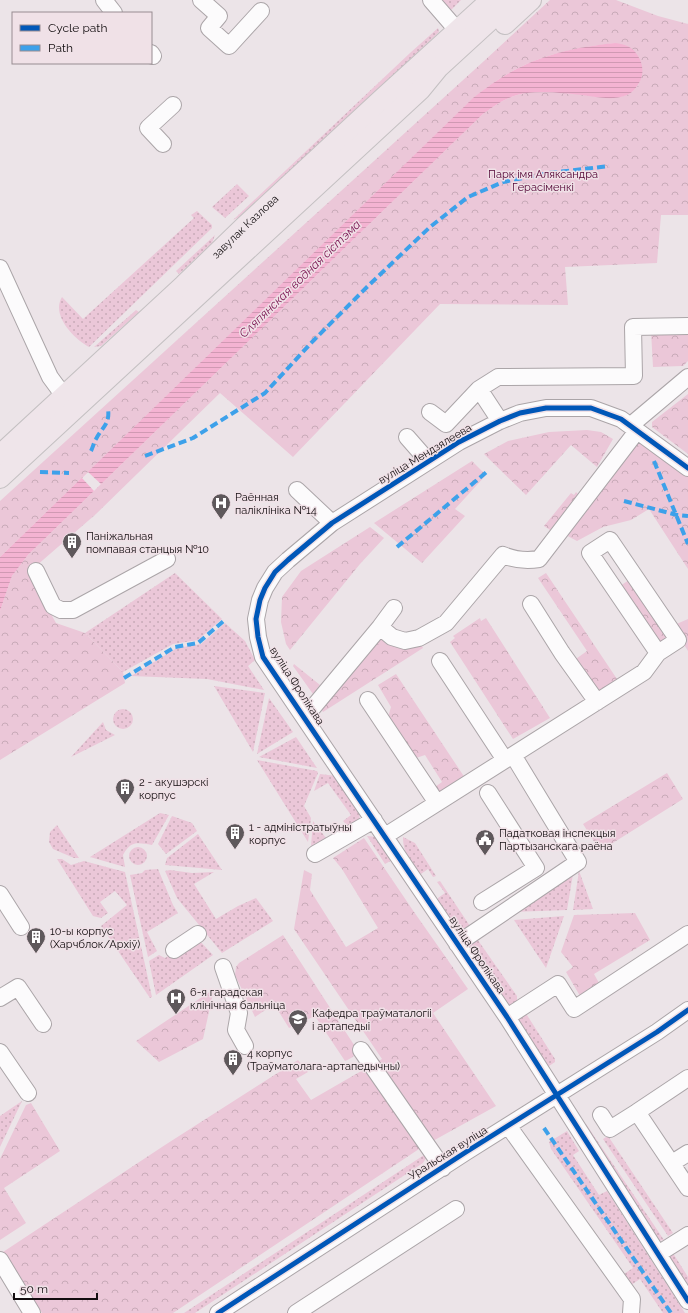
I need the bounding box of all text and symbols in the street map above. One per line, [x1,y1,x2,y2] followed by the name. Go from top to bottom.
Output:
[12,12,152,64] legend
[48,21,107,35] text: Cycle path
[48,41,73,55] text: Path
[488,168,598,194] park label: Парк імя Аляксандра Герасіменкі
[209,192,281,261] street label: завулак Казлова
[236,217,364,341] water label: Сляпянская водная сістэма
[376,421,474,487] street label: вуліца Мендзялеева
[235,491,317,517] place label: Раённая паліклініка №14
[210,492,232,520] hospital icon: Раённая паліклініка №14
[86,530,209,556] place label: Паніжальная помпавая станцыя №10
[61,531,83,559] building icon: Паніжальная помпавая станцыя №10
[267,645,327,727] street label: вуліца Фролікава
[139,776,209,802] place label: 2 - акушэрскі корпус
[114,777,136,805] building icon: 2 - акушэрскі корпус
[249,821,352,847] place label: 1 - адміністратыўны корпус
[224,822,246,850] building icon: 1 - адміністратыўны корпус
[499,827,616,853] place label: Падатковая інспекцыя Партызанскага раёна
[474,828,496,856] public building icon: Падатковая інспекцыя Партызанскага раёна
[446,914,508,996] street label: вуліца Фролікава
[50,925,140,951] place label: 10-ы корпус (Харчблок/Архіў)
[25,926,47,954] building icon: 10-ы корпус (Харчблок/Архіў)
[190,986,285,1012] place label: 6-я гарадская клінічная бальніца
[165,987,187,1015] hospital icon: 6-я гарадская клінічная бальніца
[312,1007,432,1033] place label: Кафедра траўматалогіі і артапедыі
[287,1008,309,1036] school or university icon: Кафедра траўматалогіі і артапедыі
[247,1047,400,1073] place label: 4 корпус (Траўматолага-артапедычны)
[222,1048,244,1076] building icon: 4 корпус (Траўматолага-артапедычны)
[406,1124,490,1182] street label: Уральская вуліца
[14,1275,97,1301] scale bar
[20,1282,48,1296] text: 50 m

